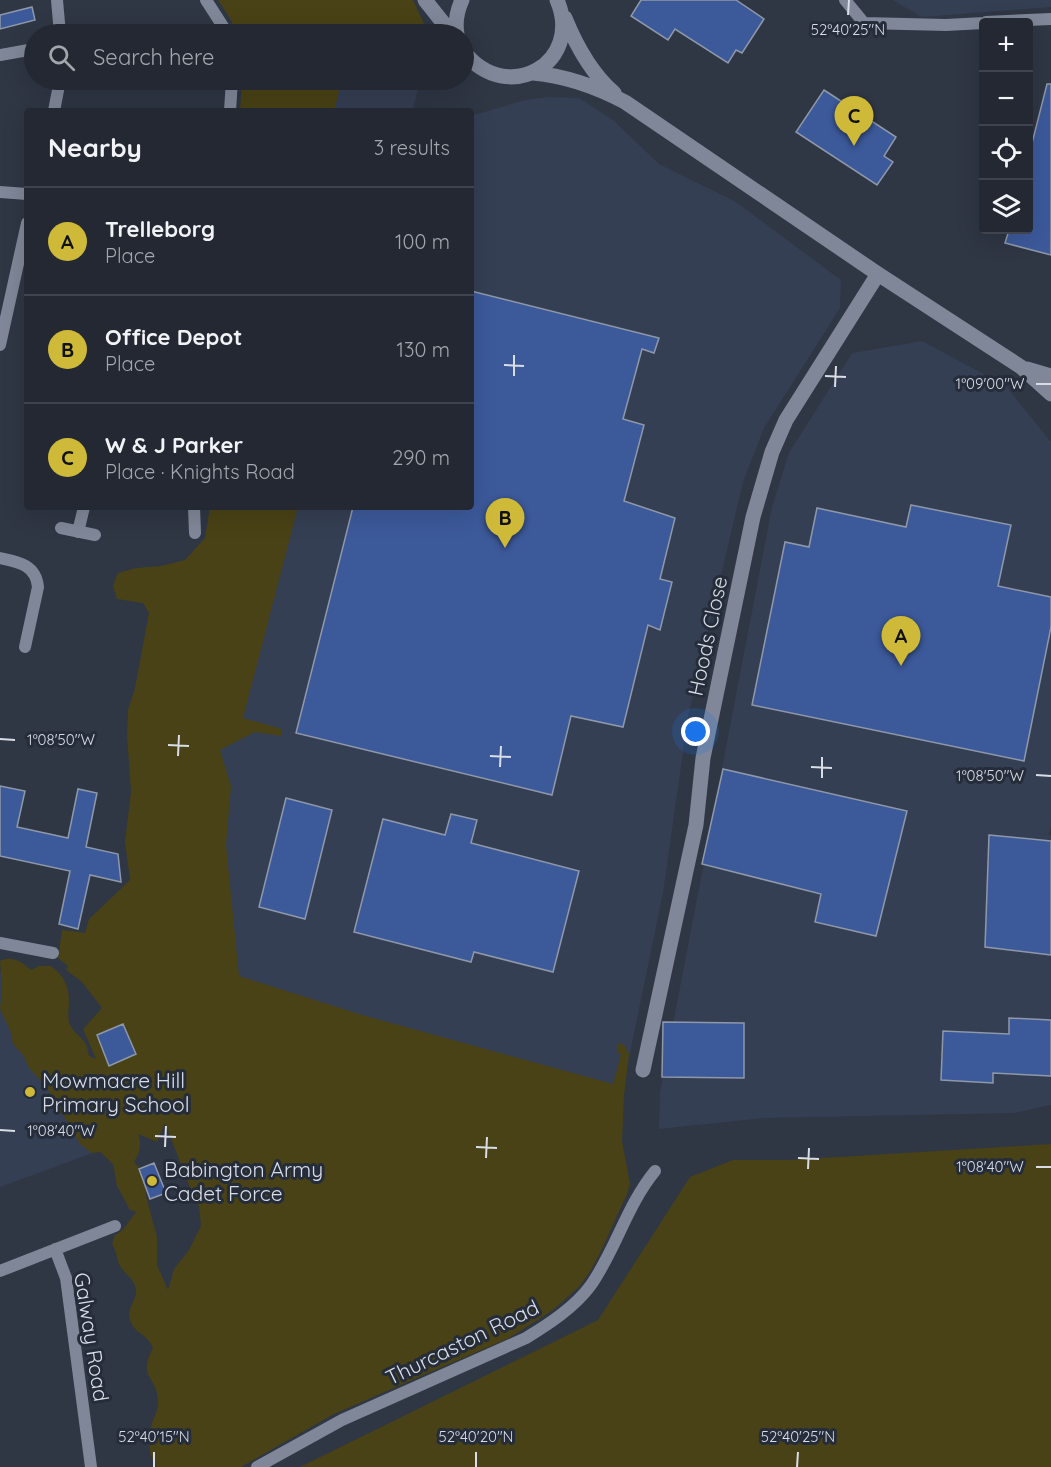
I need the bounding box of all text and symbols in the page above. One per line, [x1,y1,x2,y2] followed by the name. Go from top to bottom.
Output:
[979,18,1033,234] map controls
[979,18,1033,72] button: +
[811,20,885,39] text: 52°40'25"N
[24,24,474,90] search box
[45,41,78,74] icon: search
[93,43,214,71] text: Search here
[979,72,1033,126] button: −
[834,96,874,146] pin: C
[979,126,1033,180] button: locate
[48,131,142,164] text: Nearby
[374,135,450,160] text: 3 results
[979,180,1033,234] button: layers
[105,215,215,243] text: Trelleborg
[61,229,74,254] text: A
[395,229,450,254] text: 100 m
[105,243,155,268] text: Place
[105,323,242,351] text: Office Depot
[61,337,74,362] text: B
[397,337,450,362] text: 130 m
[105,351,155,376] text: Place
[956,374,1025,393] text: 1°09'00"W
[105,431,243,459] text: W & J Parker
[61,445,74,470] text: C
[392,445,450,470] text: 290 m
[105,459,295,484] text: Place · Knights Road
[486,498,524,548] pin: B
[682,574,732,698] street label: Hoods Close
[882,616,920,666] pin: A
[681,717,710,746] your location
[27,730,95,749] text: 1°08'50"W
[956,766,1024,785] text: 1°08'50"W
[42,1067,190,1117] place label: Mowmacre Hill Primary School
[23,1085,37,1099] marker: Mowmacre Hill Primary School
[27,1121,95,1140] text: 1°08'40"W
[164,1156,323,1206] place label: Babington Army Cadet Force
[956,1157,1024,1176] text: 1°08'40"W
[145,1174,159,1188] marker: Babington Army Cadet Force
[69,1271,115,1403] street label: Galway Road
[381,1294,543,1390] street label: Thurcaston Road
[118,1427,190,1446] text: 52°40'15"N
[438,1427,514,1446] text: 52°40'20"N
[761,1427,835,1446] text: 52°40'25"N

